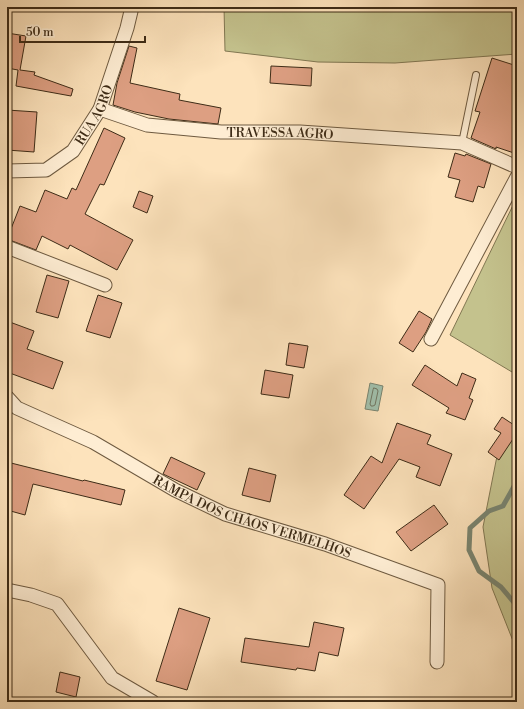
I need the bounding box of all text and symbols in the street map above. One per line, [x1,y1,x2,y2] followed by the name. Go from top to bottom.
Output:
[20,18,145,44] scale bar
[26,25,54,40] text: 50 m
[72,83,117,148] street label: RUA AGRO
[226,125,334,143] street label: TRAVESSA AGRO
[150,472,353,562] street label: RAMPA DOS CHÃOS VERMELHOS

